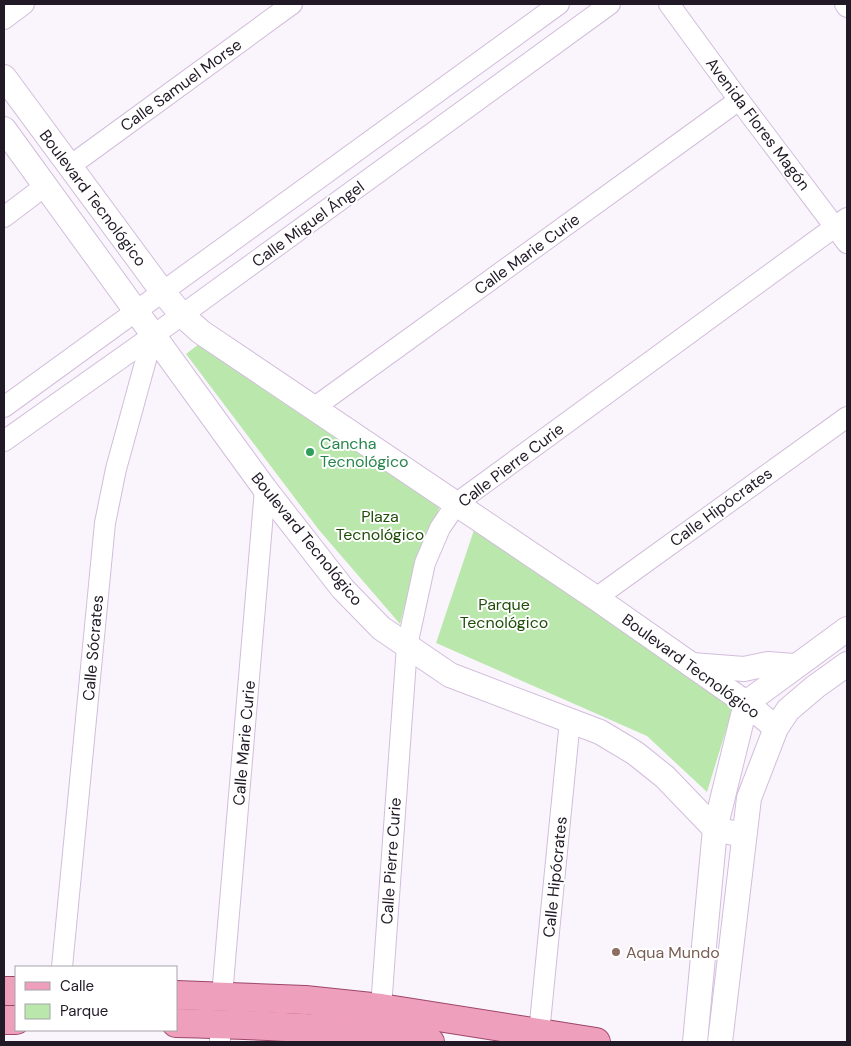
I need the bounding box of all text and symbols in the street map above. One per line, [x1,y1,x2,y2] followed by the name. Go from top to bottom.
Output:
[116,34,246,136] street label: Calle Samuel Morse
[701,53,815,195] street label: Avenida Flores Magón
[35,125,151,271] street label: Boulevard Tecnológico
[248,176,368,272] street label: Calle Miguel Ángel
[470,209,584,299] street label: Calle Marie Curie
[454,418,568,512] street label: Calle Pierre Curie
[320,433,409,472] place label: Cancha Tecnológico
[304,446,316,458] marker: Cancha Tecnológico
[666,463,776,551] street label: Calle Hipócrates
[247,468,367,610] street label: Boulevard Tecnológico
[336,506,424,545] park label: Plaza Tecnológico
[78,594,108,702] street label: Calle Sócrates
[460,594,548,633] park label: Parque Tecnológico
[618,609,764,723] street label: Boulevard Tecnológico
[228,680,260,806] street label: Calle Marie Curie
[376,797,406,925] street label: Calle Pierre Curie
[538,815,572,939] street label: Calle Hipócrates
[626,942,720,963] place label: Aqua Mundo
[610,946,622,958] marker: Aqua Mundo
[15,966,178,1031] legend
[60,976,94,996] text: Calle
[60,1001,108,1021] text: Parque

